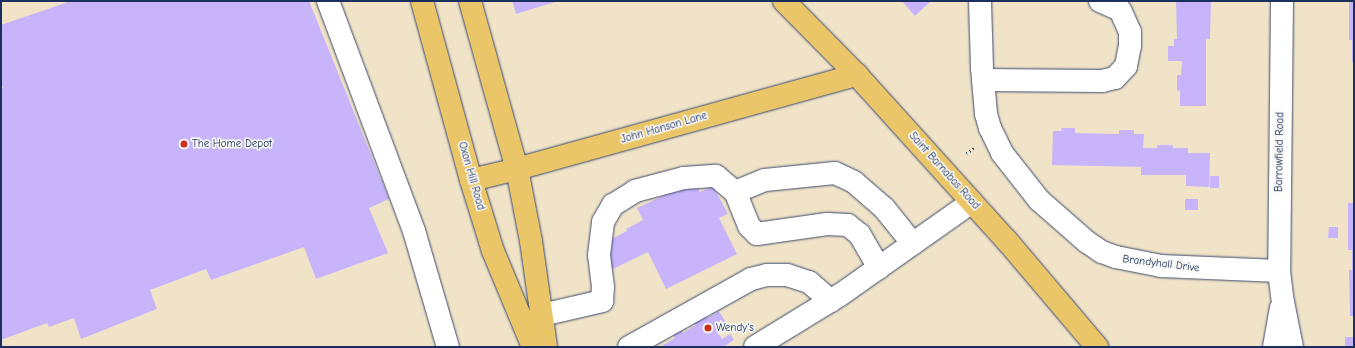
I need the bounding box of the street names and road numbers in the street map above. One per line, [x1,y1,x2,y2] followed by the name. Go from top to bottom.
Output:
[619,109,709,147] street label: John Hanson Lane
[1273,112,1287,192] street label: Barrowfield Road
[906,130,982,212] street label: Saint Barnabas Road
[455,140,487,212] street label: Oxon Hill Road
[1122,253,1200,275] street label: Brandyhall Drive

